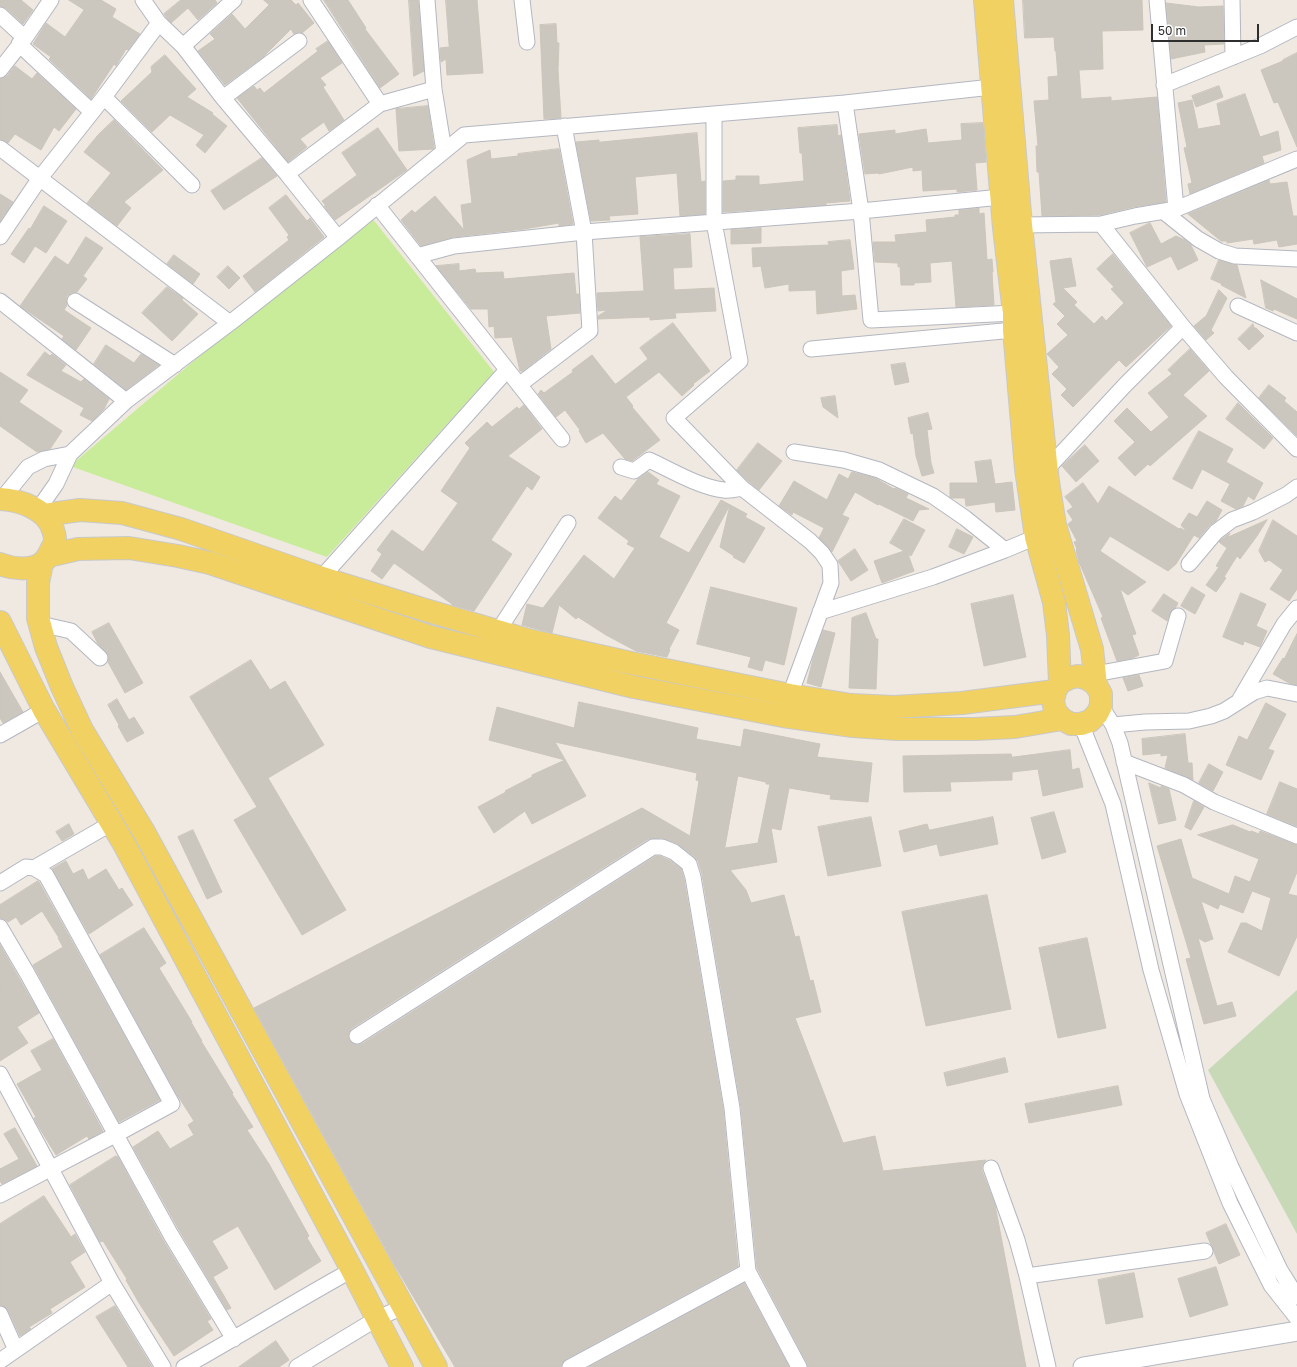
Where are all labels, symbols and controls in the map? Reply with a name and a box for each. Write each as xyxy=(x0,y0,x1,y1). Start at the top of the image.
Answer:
scale bar xyxy=(1153,16,1261,42)
text: 50 m xyxy=(1158,23,1186,38)

